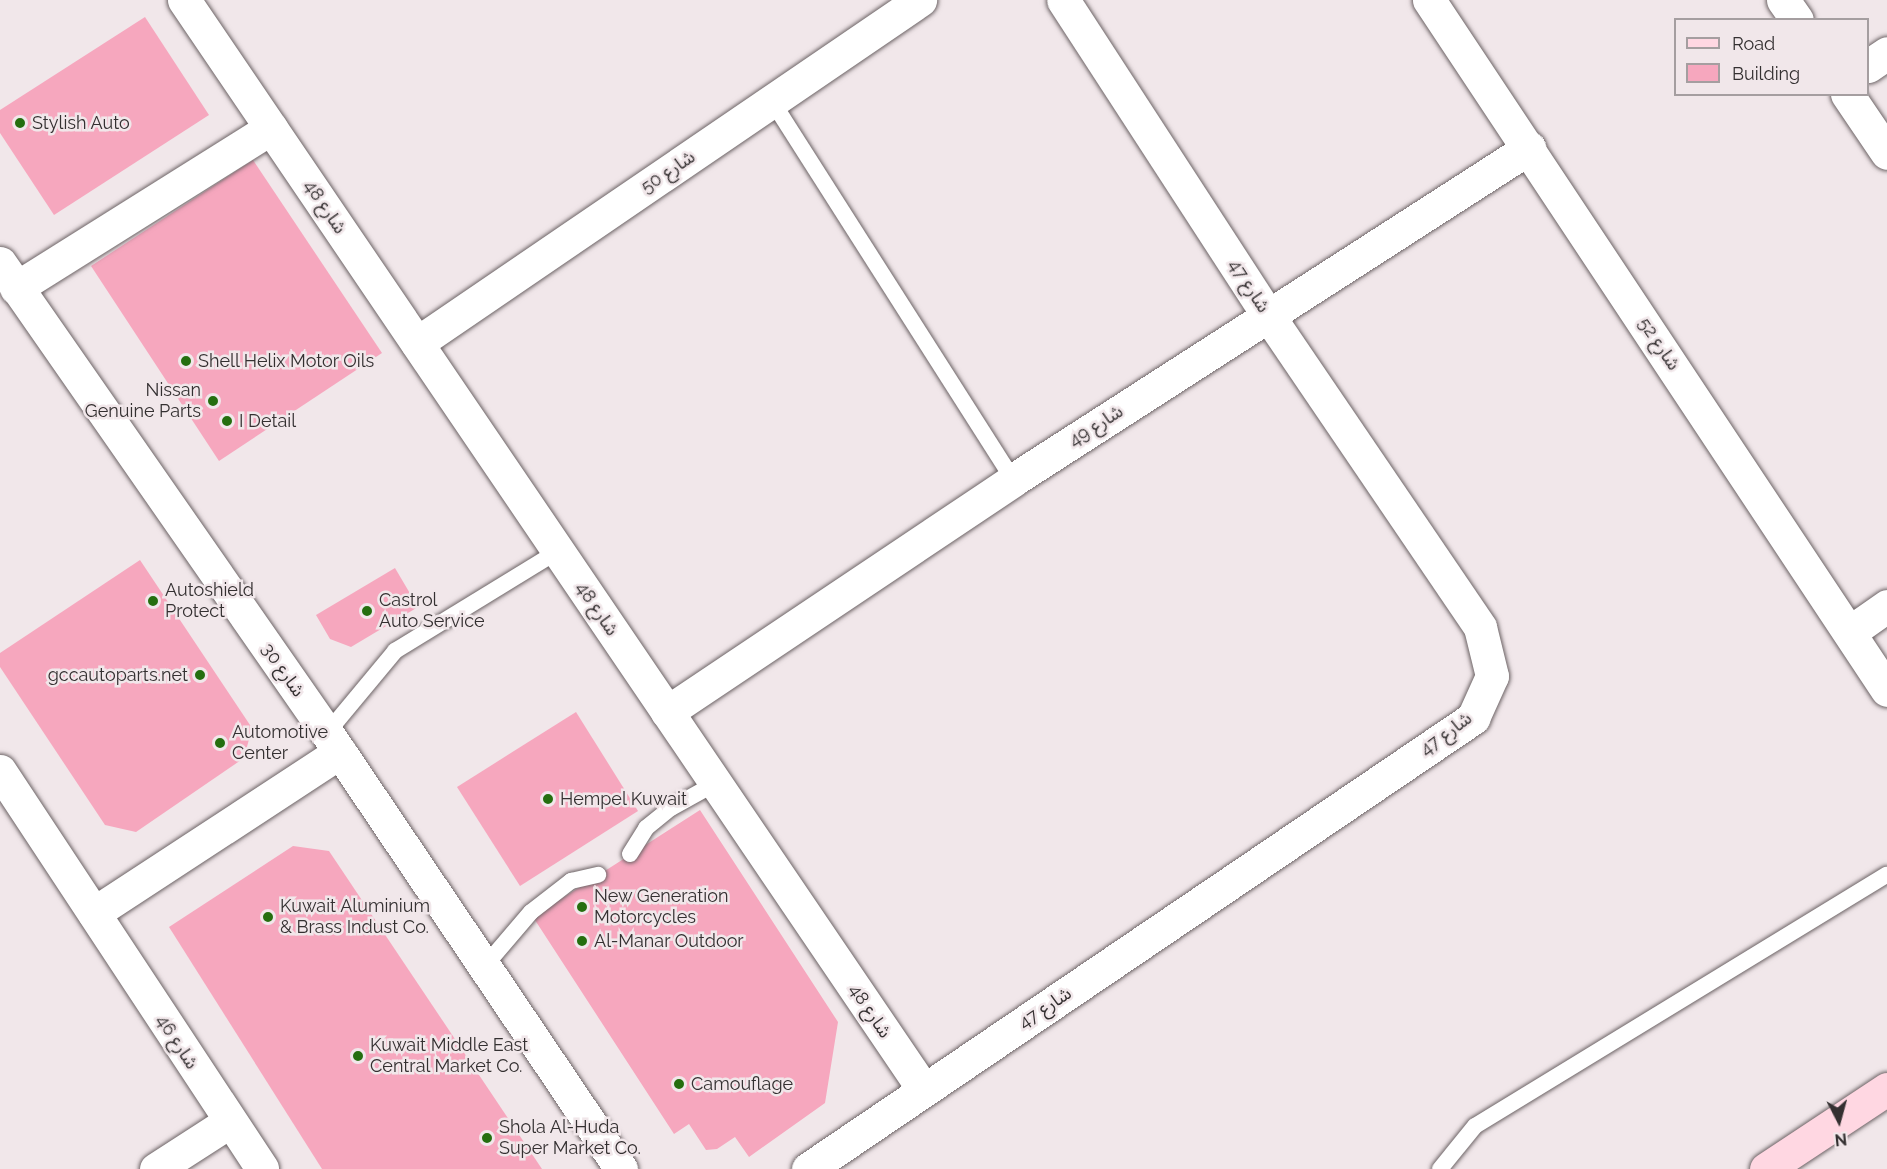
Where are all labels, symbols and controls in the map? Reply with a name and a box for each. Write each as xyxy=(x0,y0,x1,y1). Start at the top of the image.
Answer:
legend xyxy=(1674,18,1869,96)
text: Road xyxy=(1732,33,1775,54)
text: Building xyxy=(1732,63,1800,84)
place label: Stylish Auto xyxy=(32,112,130,134)
marker: Stylish Auto xyxy=(13,116,27,130)
street label: شارع 50 xyxy=(637,146,699,198)
street label: شارع 48 xyxy=(299,176,351,238)
street label: شارع 47 xyxy=(1224,255,1274,317)
street label: شارع 52 xyxy=(1634,314,1684,374)
place label: Shell Helix Motor Oils xyxy=(198,350,375,372)
marker: Shell Helix Motor Oils xyxy=(179,354,193,368)
place label: Nissan Genuine Parts xyxy=(85,380,201,422)
marker: Nissan Genuine Parts xyxy=(206,394,220,408)
street label: شارع 49 xyxy=(1065,401,1127,451)
place label: I Detail xyxy=(239,410,296,432)
marker: I Detail xyxy=(220,414,234,428)
street label: شارع 48 xyxy=(571,578,623,640)
place label: Autoshield Protect xyxy=(165,580,254,622)
place label: Castrol Auto Service xyxy=(379,590,485,632)
marker: Autoshield Protect xyxy=(146,594,160,608)
marker: Castrol Auto Service xyxy=(360,604,374,618)
street label: شارع 30 xyxy=(257,639,309,701)
place label: gccautoparts.net xyxy=(48,664,188,686)
marker: gccautoparts.net xyxy=(193,668,207,682)
street label: شارع 47 xyxy=(1416,708,1476,760)
place label: Automotive Center xyxy=(232,722,328,764)
marker: Automotive Center xyxy=(213,736,227,750)
place label: Hempel Kuwait xyxy=(560,788,688,810)
marker: Hempel Kuwait xyxy=(541,792,555,806)
place label: New Generation Motorcycles xyxy=(594,886,729,928)
place label: Kuwait Aluminium & Brass Indust Co. xyxy=(280,896,431,938)
marker: New Generation Motorcycles xyxy=(575,900,589,914)
marker: Kuwait Aluminium & Brass Indust Co. xyxy=(261,910,275,924)
place label: Al-Manar Outdoor xyxy=(594,930,744,952)
marker: Al-Manar Outdoor xyxy=(575,934,589,948)
street label: شارع 48 xyxy=(844,980,896,1042)
street label: شارع 47 xyxy=(1014,983,1076,1033)
street label: شارع 46 xyxy=(152,1011,202,1073)
place label: Kuwait Middle East Central Market Co. xyxy=(370,1035,528,1078)
marker: Kuwait Middle East Central Market Co. xyxy=(351,1049,365,1063)
place label: Camouflage xyxy=(691,1073,793,1095)
marker: Camouflage xyxy=(672,1077,686,1091)
north arrow xyxy=(1809,1091,1869,1151)
place label: Shola Al-Huda Super Market Co. xyxy=(499,1117,641,1160)
text: N xyxy=(1834,1129,1848,1149)
marker: Shola Al-Huda Super Market Co. xyxy=(480,1131,494,1145)

